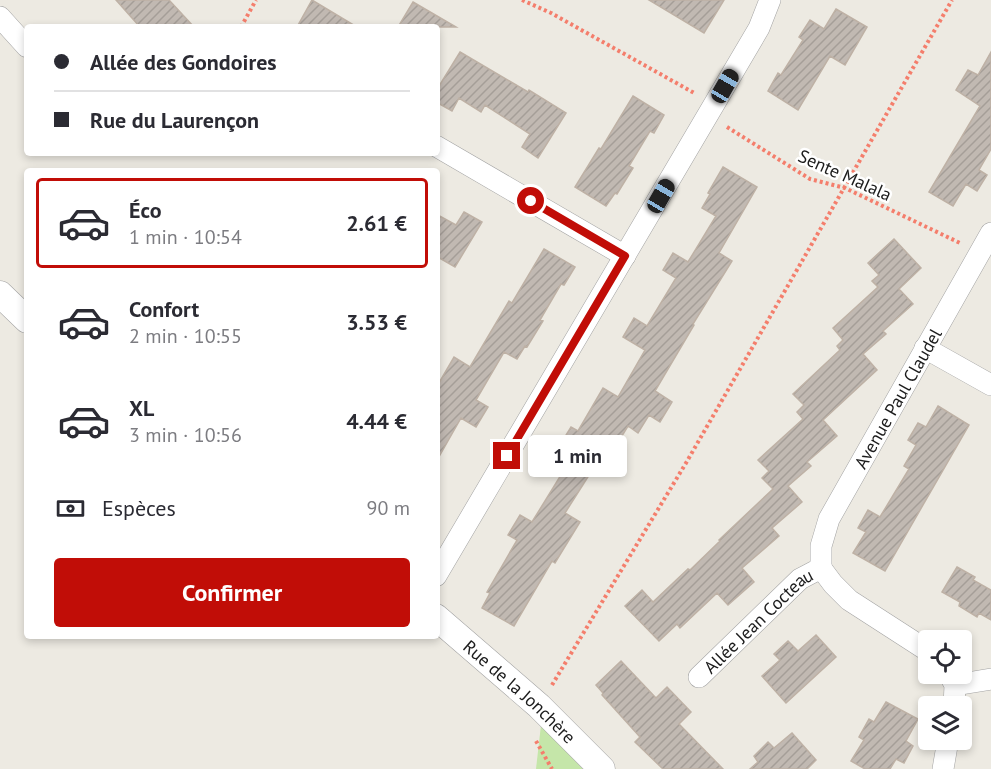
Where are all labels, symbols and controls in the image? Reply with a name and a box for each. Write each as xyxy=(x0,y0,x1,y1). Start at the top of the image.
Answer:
text: Allée des Gondoires xyxy=(90,48,277,76)
car xyxy=(708,66,742,106)
text: Rue du Laurençon xyxy=(90,106,259,134)
street label: Sente Malala xyxy=(795,144,895,206)
car xyxy=(644,176,678,216)
route start xyxy=(517,187,544,214)
icon: car xyxy=(57,196,111,250)
text: Éco xyxy=(129,196,161,224)
text: 2.61 € xyxy=(346,209,407,237)
text: 1 min · 10:54 xyxy=(129,224,242,250)
icon: car xyxy=(57,295,111,349)
text: Confort xyxy=(129,295,199,323)
text: 3.53 € xyxy=(346,308,407,336)
text: 2 min · 10:55 xyxy=(129,323,242,349)
street label: Avenue Paul Claudel xyxy=(849,323,947,472)
icon: car xyxy=(57,394,111,448)
text: XL xyxy=(129,394,154,422)
text: 4.44 € xyxy=(346,407,407,435)
text: 3 min · 10:56 xyxy=(129,422,242,448)
callout: 1 min xyxy=(528,435,627,477)
route end xyxy=(493,442,520,469)
text: 1 min xyxy=(553,443,602,469)
icon: cash xyxy=(54,492,87,525)
text: Espèces xyxy=(102,494,176,522)
text: 90 m xyxy=(367,495,410,521)
button: Confirmer xyxy=(54,558,410,627)
street label: Allée Jean Cocteau xyxy=(698,563,817,678)
map controls xyxy=(918,630,972,750)
button: locate xyxy=(918,630,972,684)
street label: Rue de la Jonchère xyxy=(459,634,581,748)
button: layers xyxy=(918,696,972,750)

